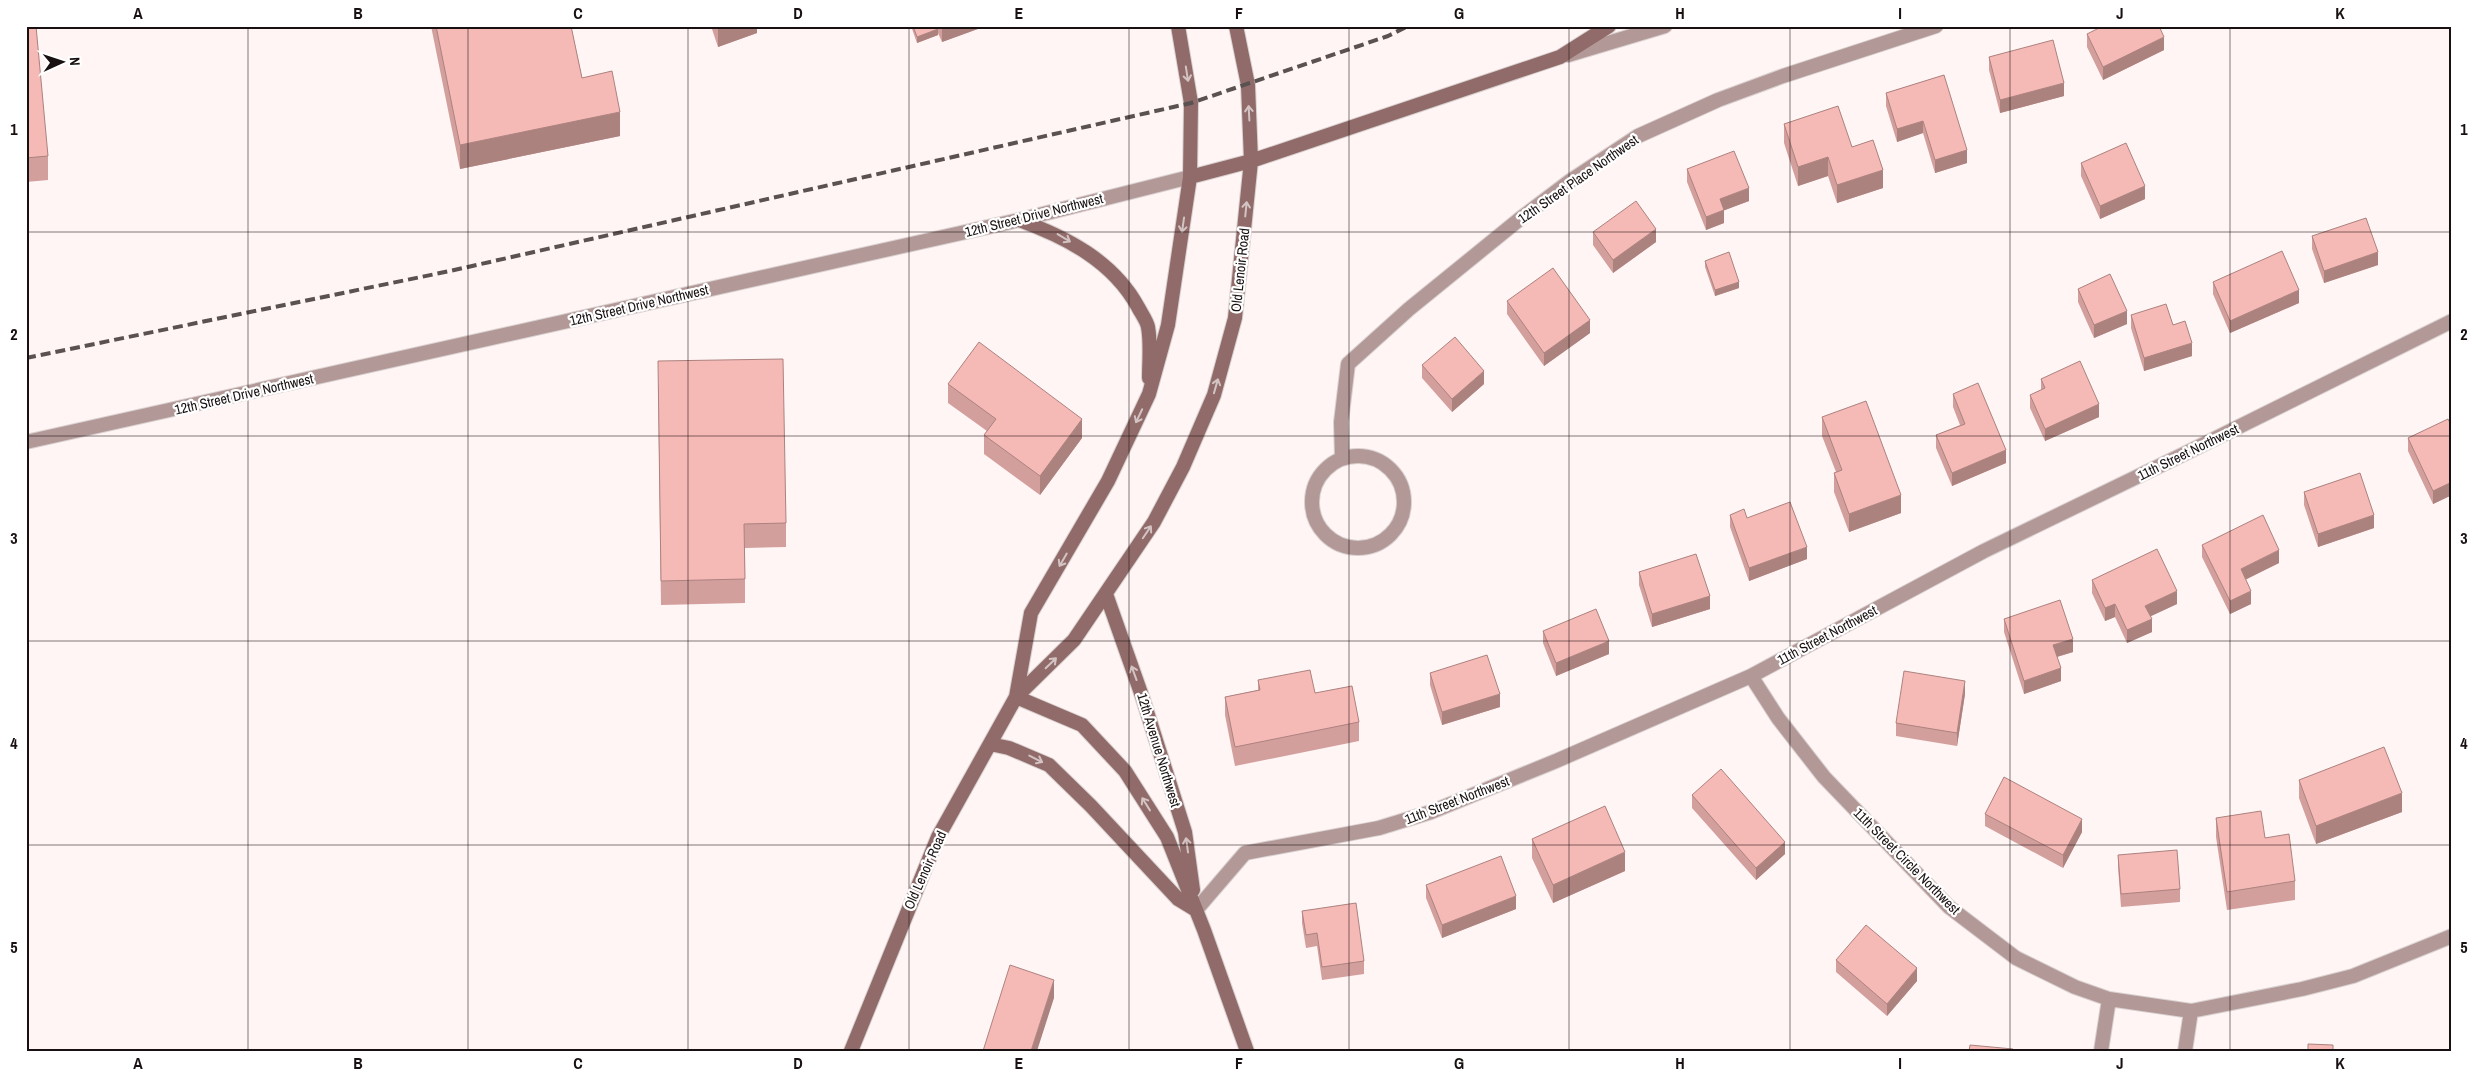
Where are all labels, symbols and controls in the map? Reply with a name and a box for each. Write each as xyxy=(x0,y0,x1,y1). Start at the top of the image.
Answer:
text: A xyxy=(133,2,143,24)
text: B xyxy=(353,2,363,24)
text: C xyxy=(573,2,583,24)
text: D xyxy=(793,2,803,24)
text: E xyxy=(1015,2,1024,24)
text: F xyxy=(1235,2,1243,24)
text: G xyxy=(1454,2,1464,24)
text: H xyxy=(1675,2,1685,24)
text: I xyxy=(1898,2,1902,24)
text: J xyxy=(2116,2,2124,24)
text: K xyxy=(2335,2,2345,24)
north arrow xyxy=(38,38,88,88)
text: N xyxy=(66,57,84,66)
one-way arrow xyxy=(1182,66,1192,82)
one-way arrow xyxy=(1244,105,1254,121)
text: 1 xyxy=(10,118,18,140)
text: 1 xyxy=(2460,118,2468,140)
street label: 12th Street Place Northwest xyxy=(1514,131,1642,227)
street label: 12th Street Drive Northwest xyxy=(963,189,1105,241)
one-way arrow xyxy=(1241,201,1251,217)
one-way arrow xyxy=(1178,217,1188,233)
street label: Old Lenoir Road xyxy=(1227,227,1253,313)
one-way arrow xyxy=(1056,234,1070,244)
street label: 12th Street Drive Northwest xyxy=(568,280,710,330)
text: 2 xyxy=(10,323,18,345)
text: 2 xyxy=(2460,323,2468,345)
street label: 12th Street Drive Northwest xyxy=(173,369,315,419)
one-way arrow xyxy=(1212,378,1222,394)
one-way arrow xyxy=(1133,408,1143,423)
street label: 11th Street Northwest xyxy=(2135,420,2241,484)
one-way arrow xyxy=(1142,526,1152,540)
text: 3 xyxy=(10,527,18,549)
text: 3 xyxy=(2460,527,2468,549)
one-way arrow xyxy=(1057,552,1067,566)
street label: 11th Street Northwest xyxy=(1774,601,1880,669)
one-way arrow xyxy=(1045,657,1057,669)
one-way arrow xyxy=(1129,666,1138,681)
street label: 12th Avenue Northwest xyxy=(1133,691,1185,809)
text: 4 xyxy=(10,732,18,754)
text: 4 xyxy=(2460,732,2468,754)
one-way arrow xyxy=(1028,755,1043,764)
street label: 11th Street Northwest xyxy=(1402,772,1512,828)
one-way arrow xyxy=(1140,797,1150,811)
street label: 11th Street Circle Northwest xyxy=(1850,804,1964,918)
street label: Old Lenoir Road xyxy=(900,828,950,912)
one-way arrow xyxy=(1181,837,1191,853)
text: 5 xyxy=(10,936,18,958)
text: 5 xyxy=(2460,936,2468,958)
text: A xyxy=(133,1052,143,1074)
text: B xyxy=(353,1052,363,1074)
text: C xyxy=(573,1052,583,1074)
text: D xyxy=(793,1052,803,1074)
text: E xyxy=(1015,1052,1024,1074)
text: F xyxy=(1235,1052,1243,1074)
text: G xyxy=(1454,1052,1464,1074)
text: H xyxy=(1675,1052,1685,1074)
text: I xyxy=(1898,1052,1902,1074)
text: J xyxy=(2116,1052,2124,1074)
text: K xyxy=(2335,1052,2345,1074)

